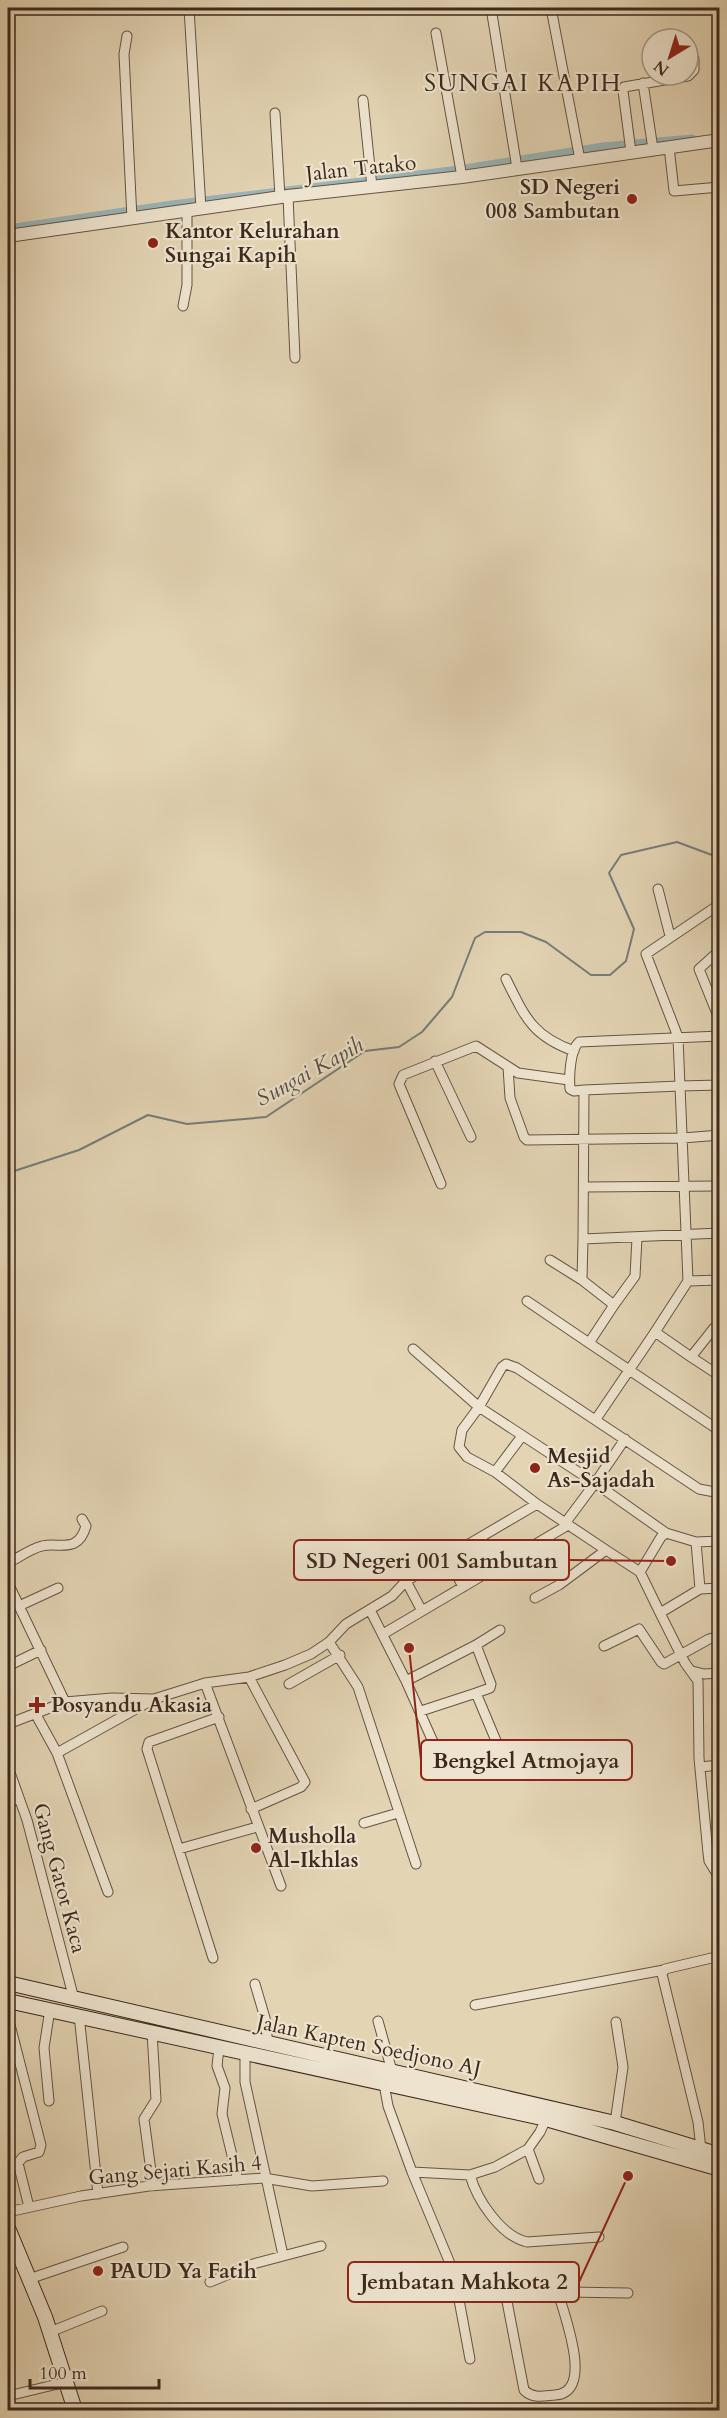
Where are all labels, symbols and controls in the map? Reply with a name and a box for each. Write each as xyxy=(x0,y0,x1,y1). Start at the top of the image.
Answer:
north arrow xyxy=(640,27,700,87)
text: N xyxy=(649,55,674,81)
district label: SUNGAI KAPIH xyxy=(424,67,622,100)
street label: Jalan Tatako xyxy=(301,148,418,189)
place label: SD Negeri 008 Sambutan xyxy=(486,173,620,226)
marker: SD Negeri 008 Sambutan xyxy=(625,192,639,206)
place label: Kantor Kelurahan Sungai Kapih xyxy=(165,217,340,270)
marker: Kantor Kelurahan Sungai Kapih xyxy=(146,236,160,250)
water label: Sungai Kapih xyxy=(250,1030,369,1114)
place label: Mesjid As-Sajadah xyxy=(547,1442,655,1495)
marker: Mesjid As-Sajadah xyxy=(528,1461,542,1475)
callout: SD Negeri 001 Sambutan xyxy=(294,1540,569,1580)
text: SD Negeri 001 Sambutan xyxy=(306,1546,558,1576)
place label: Posyandu Akasia xyxy=(51,1691,213,1720)
marker: Posyandu Akasia xyxy=(28,1696,46,1714)
callout: Bengkel Atmojaya xyxy=(421,1740,632,1780)
text: Bengkel Atmojaya xyxy=(433,1746,620,1776)
street label: Gang Gatot Kaca xyxy=(26,1800,93,1956)
place label: Musholla Al-Ikhlas xyxy=(268,1822,359,1875)
marker: Musholla Al-Ikhlas xyxy=(249,1841,263,1855)
street label: Jalan Kapten Soedjono AJ xyxy=(251,2007,484,2083)
street label: Gang Sejati Kasih 4 xyxy=(87,2148,263,2193)
place label: PAUD Ya Fatih xyxy=(110,2257,257,2286)
callout: Jembatan Mahkota 2 xyxy=(348,2262,579,2302)
marker: PAUD Ya Fatih xyxy=(91,2264,105,2278)
text: Jembatan Mahkota 2 xyxy=(357,2267,568,2297)
scale bar xyxy=(30,2352,159,2390)
text: 100 m xyxy=(39,2361,87,2386)

